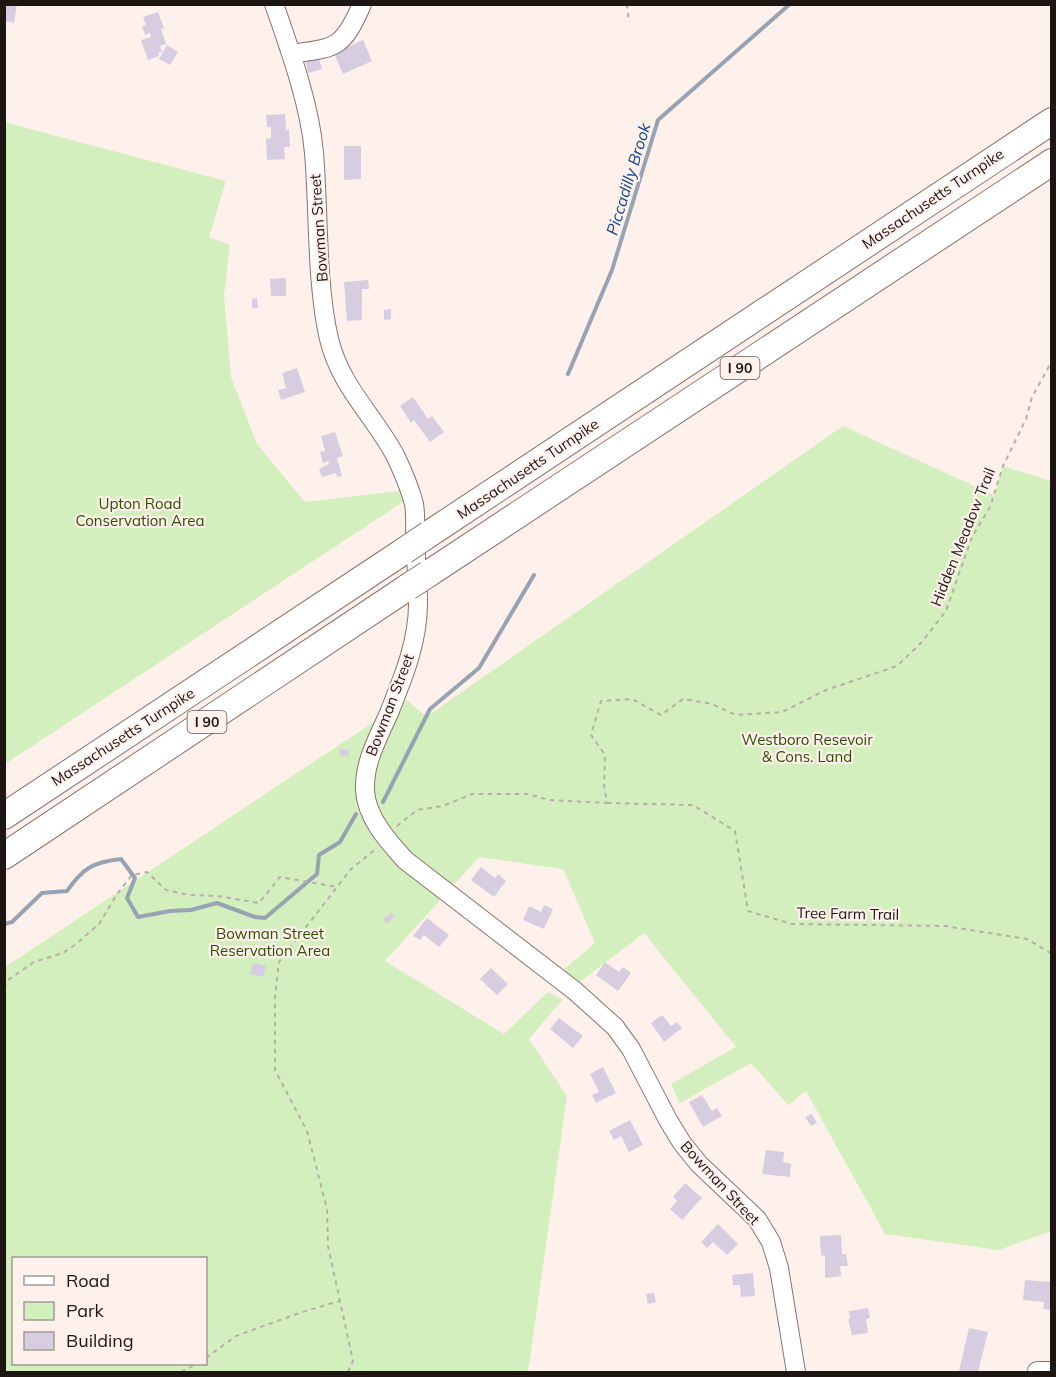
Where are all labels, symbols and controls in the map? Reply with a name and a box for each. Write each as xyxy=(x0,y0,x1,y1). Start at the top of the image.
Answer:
water label: Piccadilly Brook xyxy=(601,120,655,238)
street label: Massachusetts Turnpike xyxy=(858,144,1007,253)
street label: Bowman Street xyxy=(305,173,332,283)
road number: I 90 xyxy=(720,357,760,379)
street label: Massachusetts Turnpike xyxy=(453,414,602,523)
street label: Hidden Meadow Trail xyxy=(926,465,999,609)
park label: Upton Road Conservation Area xyxy=(75,494,205,530)
street label: Bowman Street xyxy=(361,651,418,759)
street label: Massachusetts Turnpike xyxy=(48,683,198,790)
road number: I 90 xyxy=(188,711,226,733)
park label: Westboro Resevoir & Cons. Land xyxy=(741,730,873,766)
street label: Tree Farm Trail xyxy=(797,903,899,924)
park label: Bowman Street Reservation Area xyxy=(210,924,330,960)
street label: Bowman Street xyxy=(677,1137,764,1229)
legend xyxy=(12,1257,207,1365)
text: Road xyxy=(66,1269,110,1292)
text: Park xyxy=(66,1299,105,1322)
text: Building xyxy=(66,1329,134,1352)

